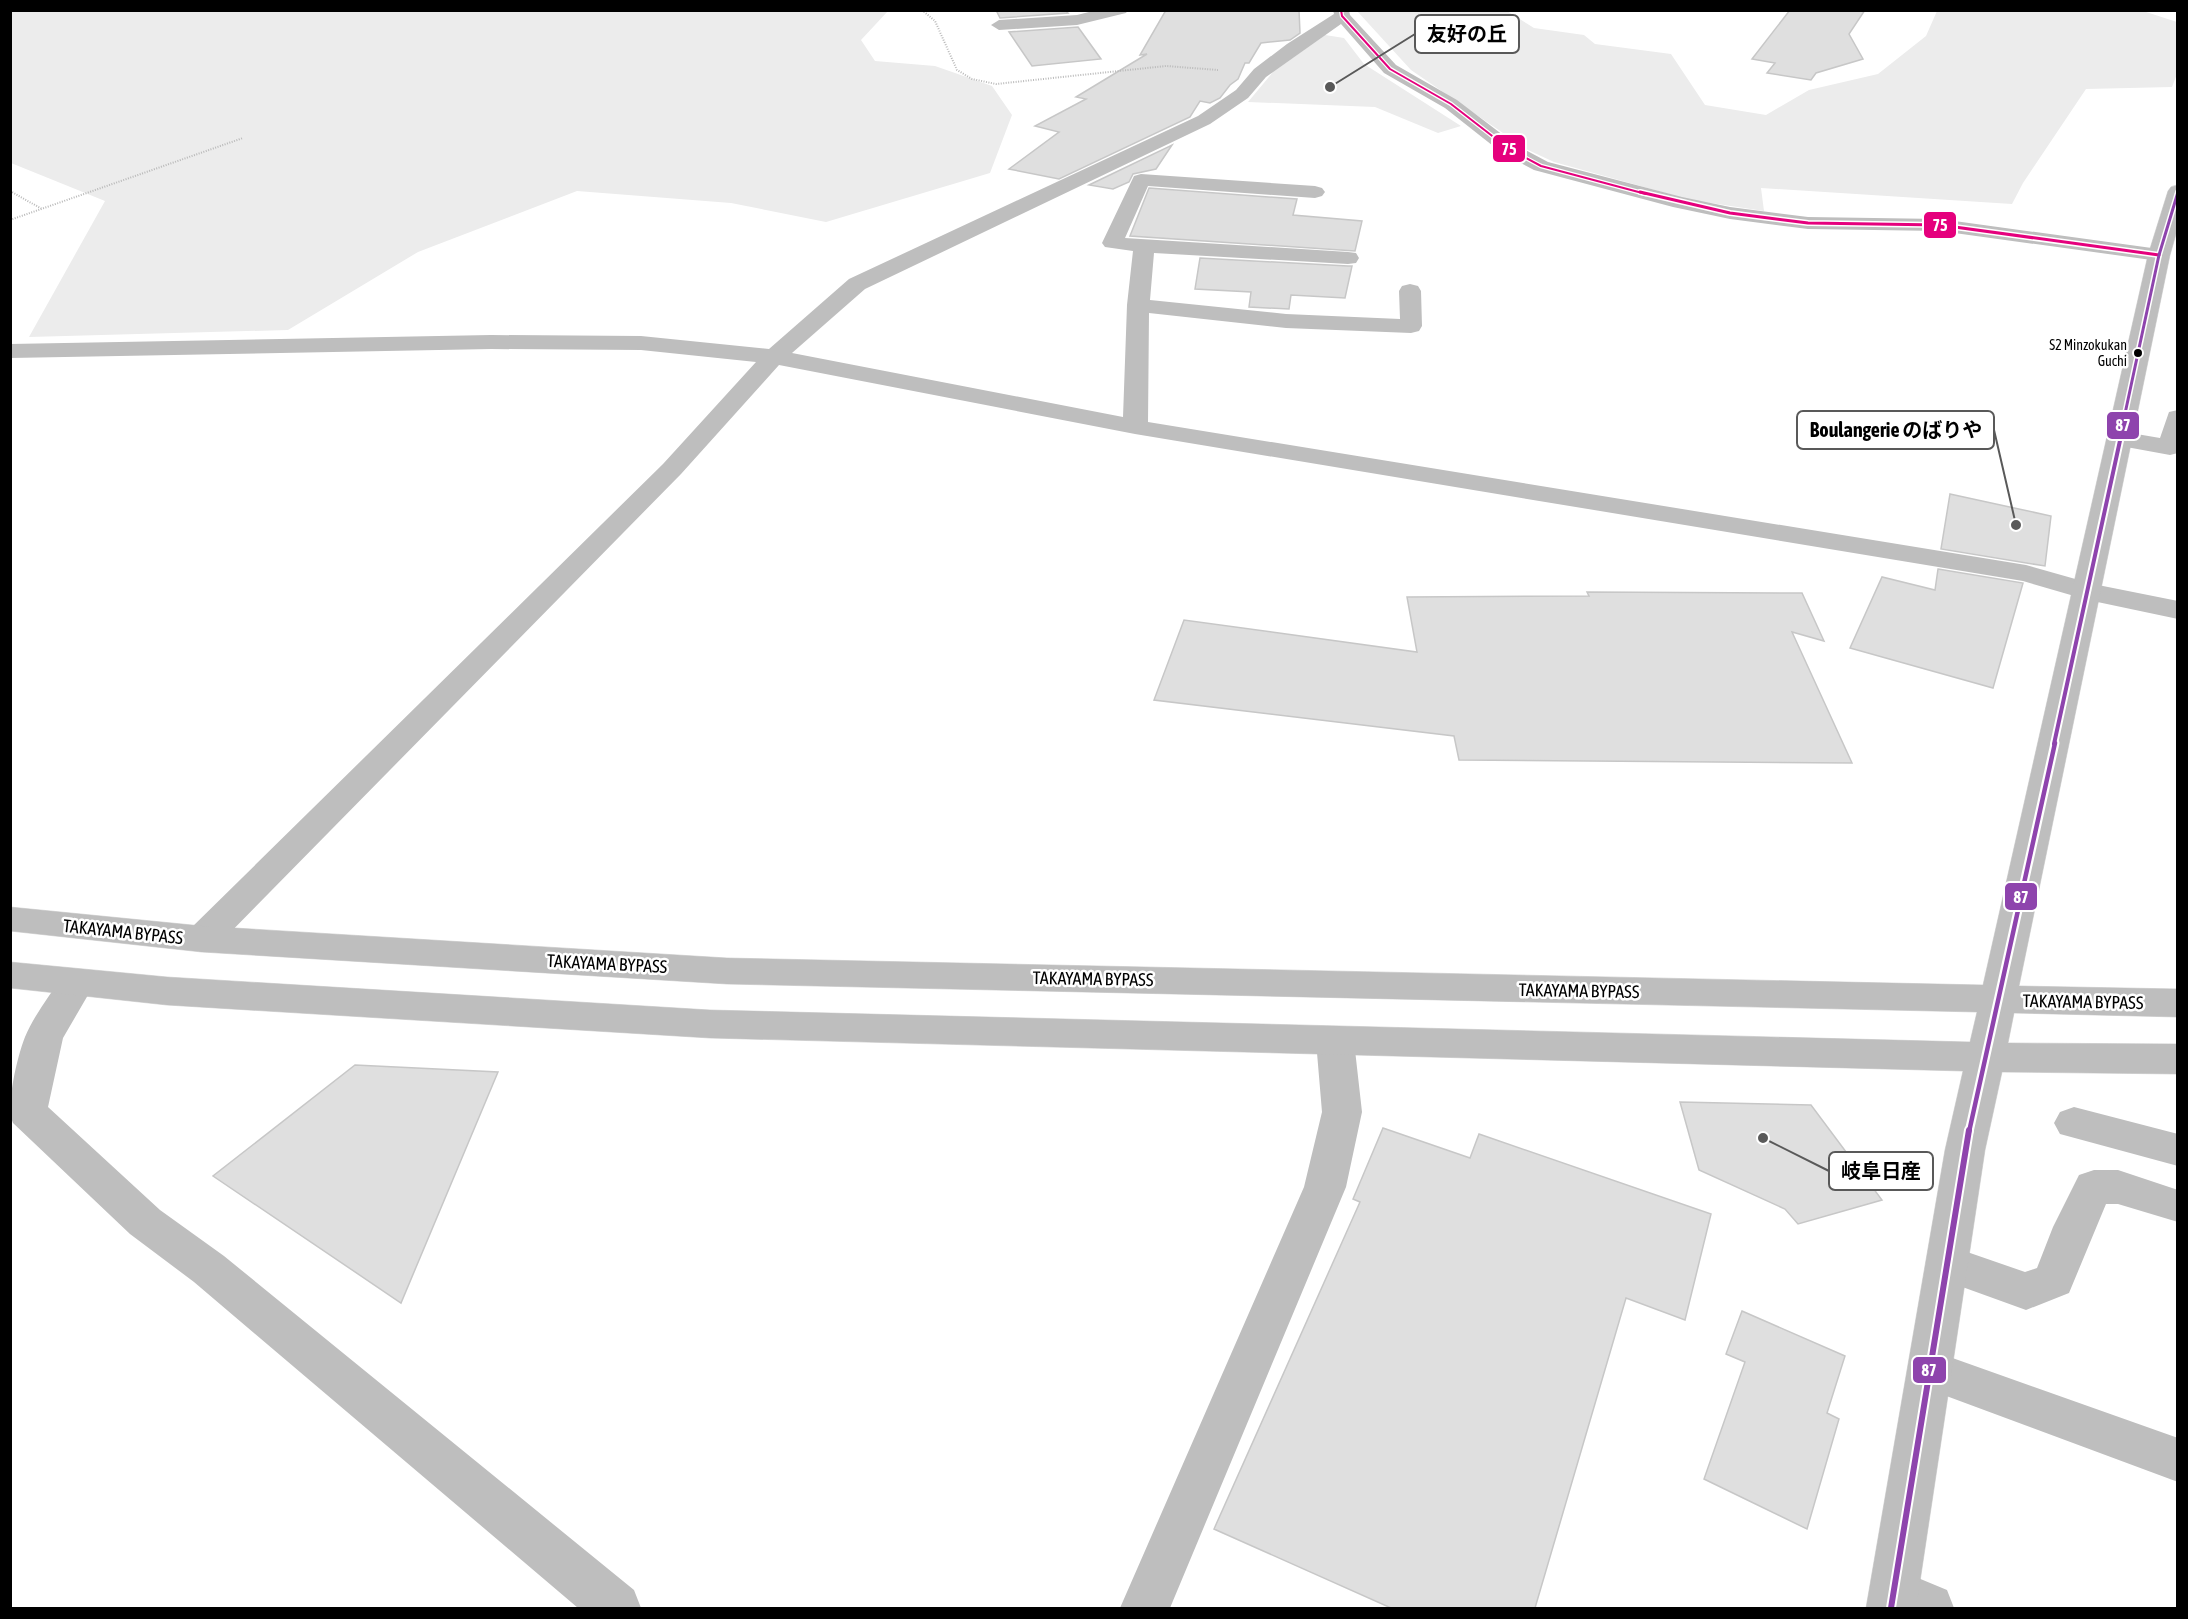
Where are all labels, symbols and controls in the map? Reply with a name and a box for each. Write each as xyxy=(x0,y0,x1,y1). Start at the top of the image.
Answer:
callout: 友好の丘 xyxy=(1415,15,1519,53)
text: 友好の丘 xyxy=(1427,22,1507,45)
line badge: 75 xyxy=(1492,134,1526,163)
text: 75 xyxy=(1501,140,1517,158)
line badge: 75 xyxy=(1923,211,1957,239)
text: 75 xyxy=(1932,216,1948,234)
place label: S2 Minzokukan Guchi xyxy=(2049,337,2127,369)
marker: S2 Minzokukan Guchi xyxy=(2132,347,2144,359)
callout: Boulangerie のばりや xyxy=(1797,411,1994,449)
line badge: 87 xyxy=(2106,411,2140,440)
text: 87 xyxy=(2115,416,2131,434)
text: Boulangerie のばりや xyxy=(1810,418,1982,441)
line badge: 87 xyxy=(2004,882,2038,911)
text: 87 xyxy=(2013,888,2029,906)
street label: TAKAYAMA BYPASS xyxy=(62,915,185,948)
street label: TAKAYAMA BYPASS xyxy=(546,950,668,977)
street label: TAKAYAMA BYPASS xyxy=(1033,967,1154,990)
street label: TAKAYAMA BYPASS xyxy=(1519,979,1640,1002)
street label: TAKAYAMA BYPASS xyxy=(2023,990,2144,1013)
callout: 岐阜日産 xyxy=(1829,1152,1933,1190)
text: 岐阜日産 xyxy=(1841,1159,1921,1182)
line badge: 87 xyxy=(1912,1356,1947,1384)
text: 87 xyxy=(1921,1361,1937,1379)

